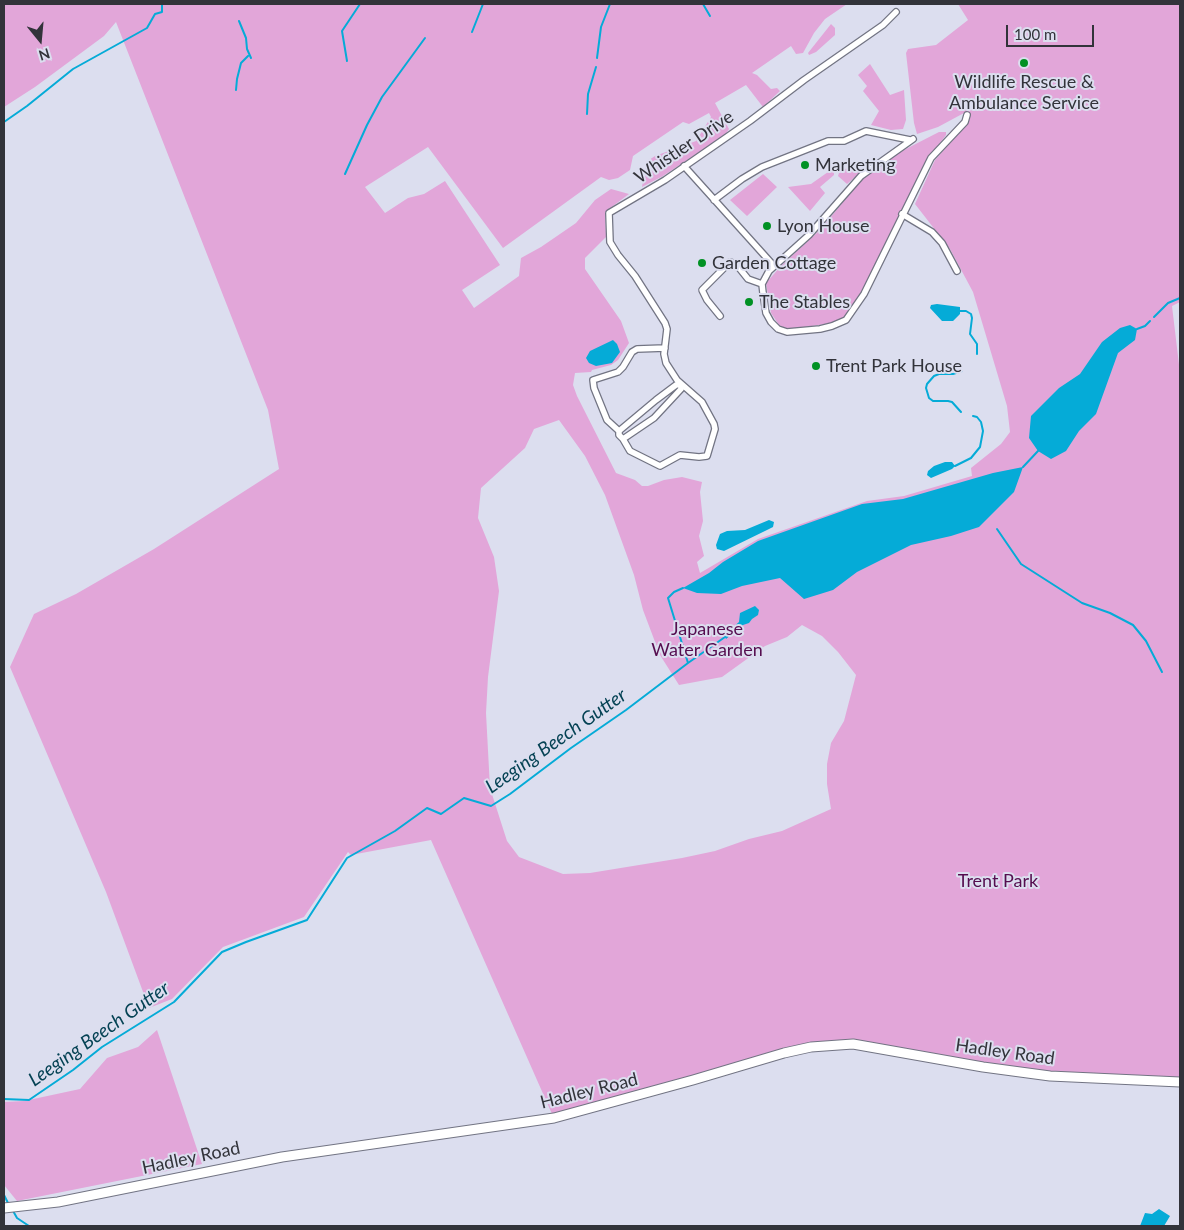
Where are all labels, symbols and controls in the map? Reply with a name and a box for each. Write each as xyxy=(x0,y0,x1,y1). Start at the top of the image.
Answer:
north arrow xyxy=(15,15,65,65)
scale bar xyxy=(1009,15,1096,47)
text: 100 m xyxy=(1014,25,1056,43)
text: N xyxy=(37,45,52,65)
marker: Wildlife Rescue & Ambulance Service xyxy=(1018,57,1030,69)
place label: Wildlife Rescue & Ambulance Service xyxy=(949,71,1099,114)
street label: Whistler Drive xyxy=(630,106,738,188)
place label: Marketing xyxy=(815,154,896,176)
marker: Marketing xyxy=(799,159,811,171)
place label: Lyon House xyxy=(777,215,869,237)
marker: Lyon House xyxy=(761,220,773,232)
place label: Garden Cottage xyxy=(712,252,836,274)
marker: Garden Cottage xyxy=(696,257,708,269)
place label: The Stables xyxy=(759,291,850,313)
marker: The Stables xyxy=(743,296,755,308)
place label: Trent Park House xyxy=(826,355,962,377)
marker: Trent Park House xyxy=(810,360,822,372)
park label: Japanese Water Garden xyxy=(651,618,763,660)
water label: Leeging Beech Gutter xyxy=(481,684,631,798)
park label: Trent Park xyxy=(958,870,1038,892)
water label: Leeging Beech Gutter xyxy=(24,977,174,1091)
street label: Hadley Road xyxy=(954,1034,1056,1070)
street label: Hadley Road xyxy=(538,1068,640,1114)
street label: Hadley Road xyxy=(140,1137,242,1179)

